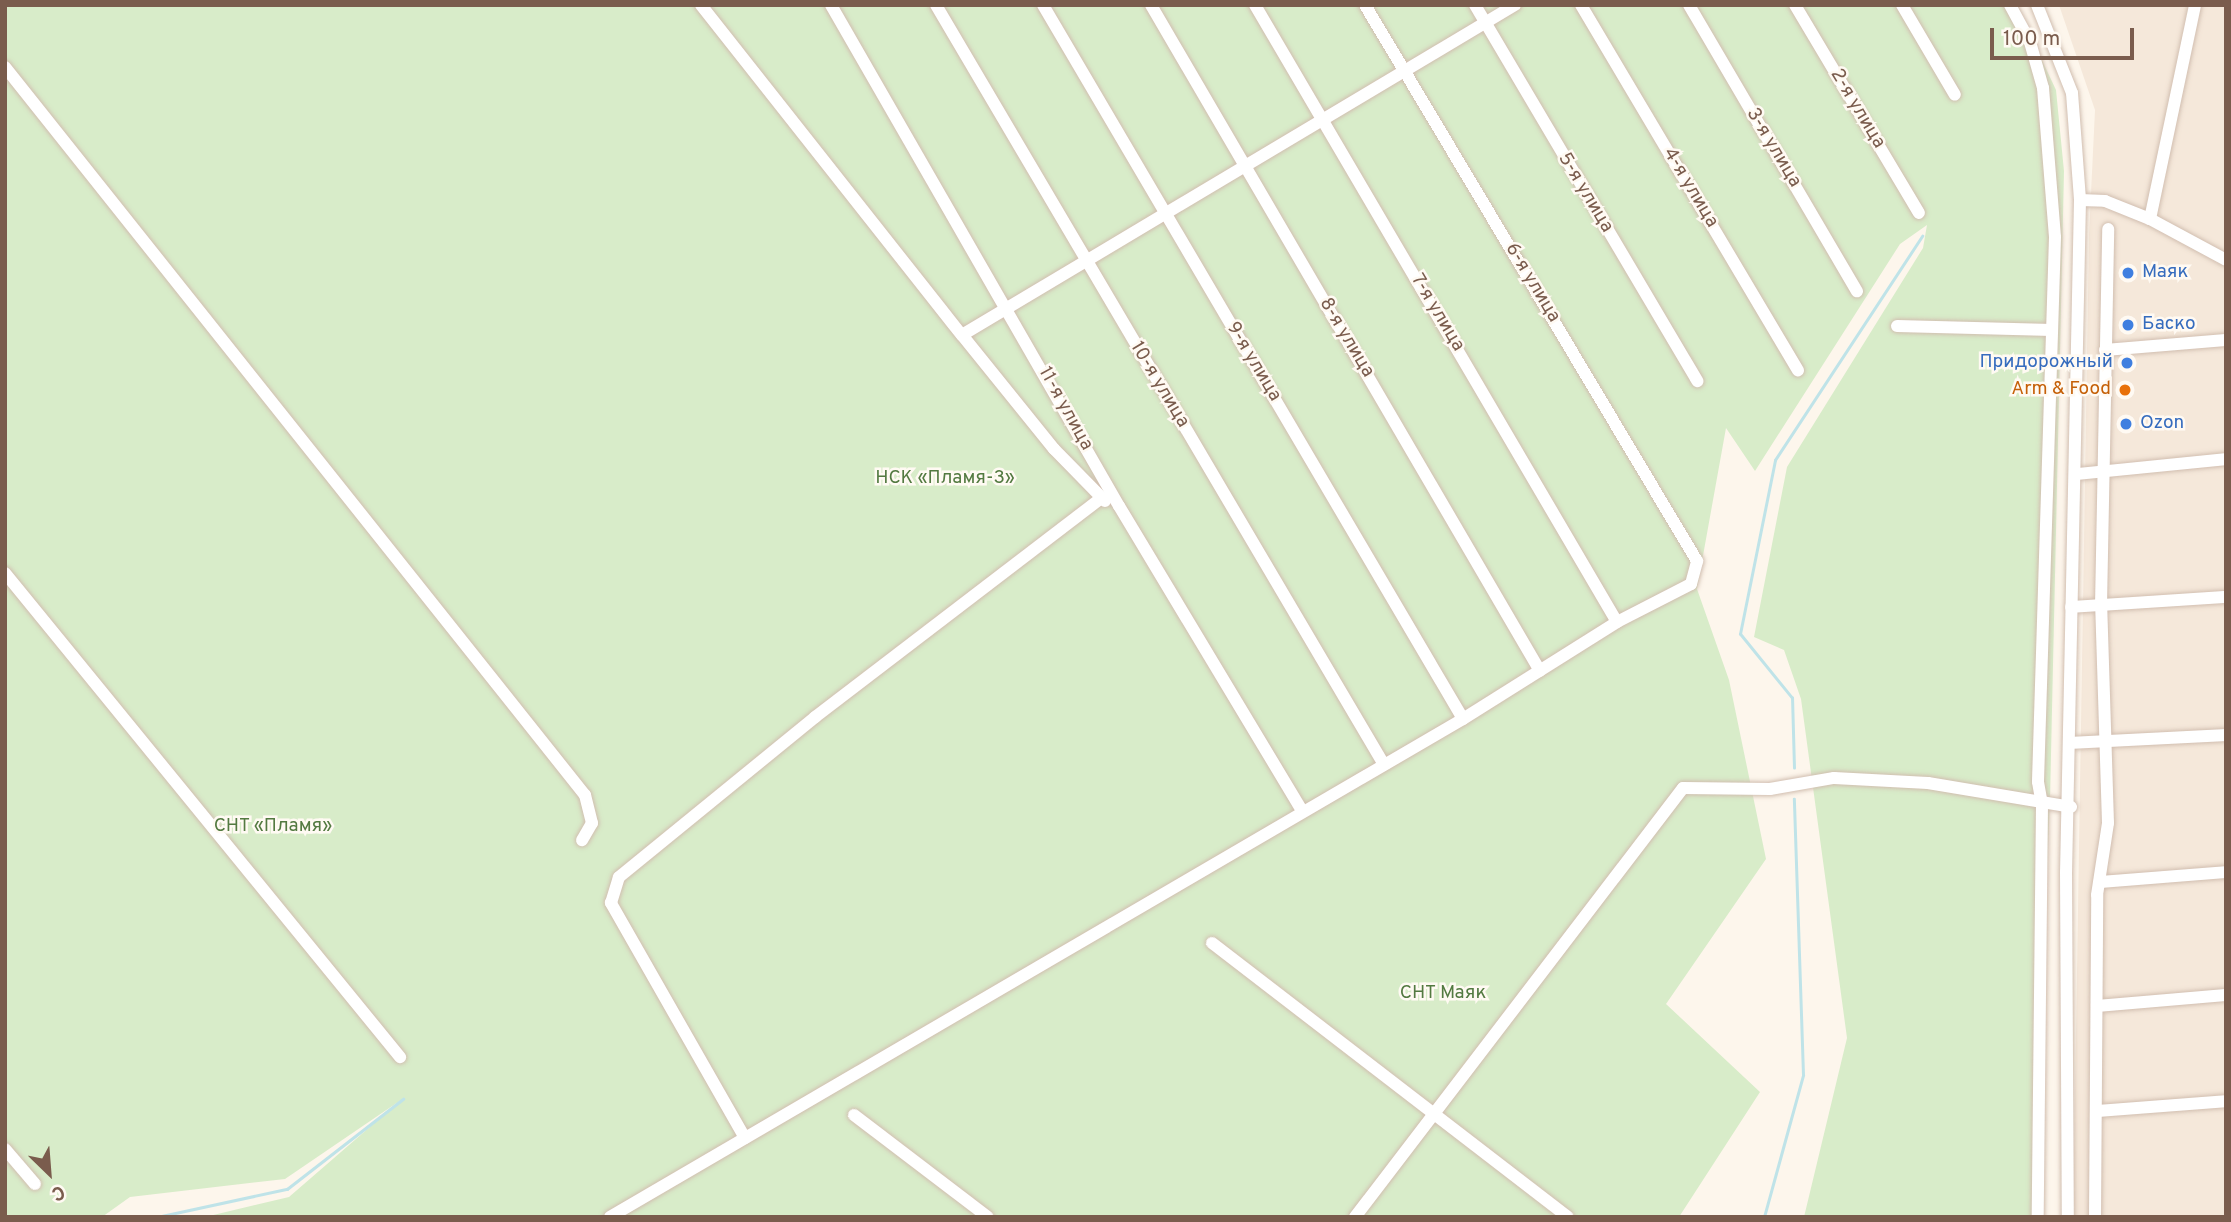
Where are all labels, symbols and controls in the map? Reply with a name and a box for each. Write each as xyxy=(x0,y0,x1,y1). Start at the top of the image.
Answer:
scale bar xyxy=(1993,14,2136,58)
text: 100 m xyxy=(2003,26,2060,53)
street label: 2-я улица xyxy=(1824,65,1890,153)
street label: 3-я улица xyxy=(1740,104,1806,192)
street label: 4-я улица xyxy=(1657,144,1723,232)
street label: 5-я улица xyxy=(1552,149,1618,237)
street label: 6-я улица xyxy=(1499,239,1565,327)
place label: Маяк xyxy=(2142,262,2188,284)
marker: Маяк xyxy=(2120,265,2136,281)
street label: 7-я улица xyxy=(1405,270,1469,356)
street label: 8-я улица xyxy=(1313,294,1379,382)
place label: Баско xyxy=(2142,314,2196,336)
marker: Баско xyxy=(2120,317,2136,333)
street label: 9-я улица xyxy=(1220,318,1286,406)
street label: 10-я улица xyxy=(1124,338,1194,432)
place label: Придорожный xyxy=(1979,352,2113,374)
marker: Придорожный xyxy=(2119,355,2135,371)
street label: 11-я улица xyxy=(1033,363,1097,455)
place label: Arm & Food xyxy=(2011,379,2111,401)
marker: Arm & Food xyxy=(2117,382,2133,398)
place label: Ozon xyxy=(2140,413,2184,435)
marker: Ozon xyxy=(2118,416,2134,432)
park label: НСК «Пламя-3» xyxy=(875,468,1015,490)
park label: СНТ «Пламя» xyxy=(213,816,333,838)
park label: СНТ Маяк xyxy=(1399,983,1487,1005)
north arrow xyxy=(14,1138,84,1208)
text: С xyxy=(47,1179,68,1205)

